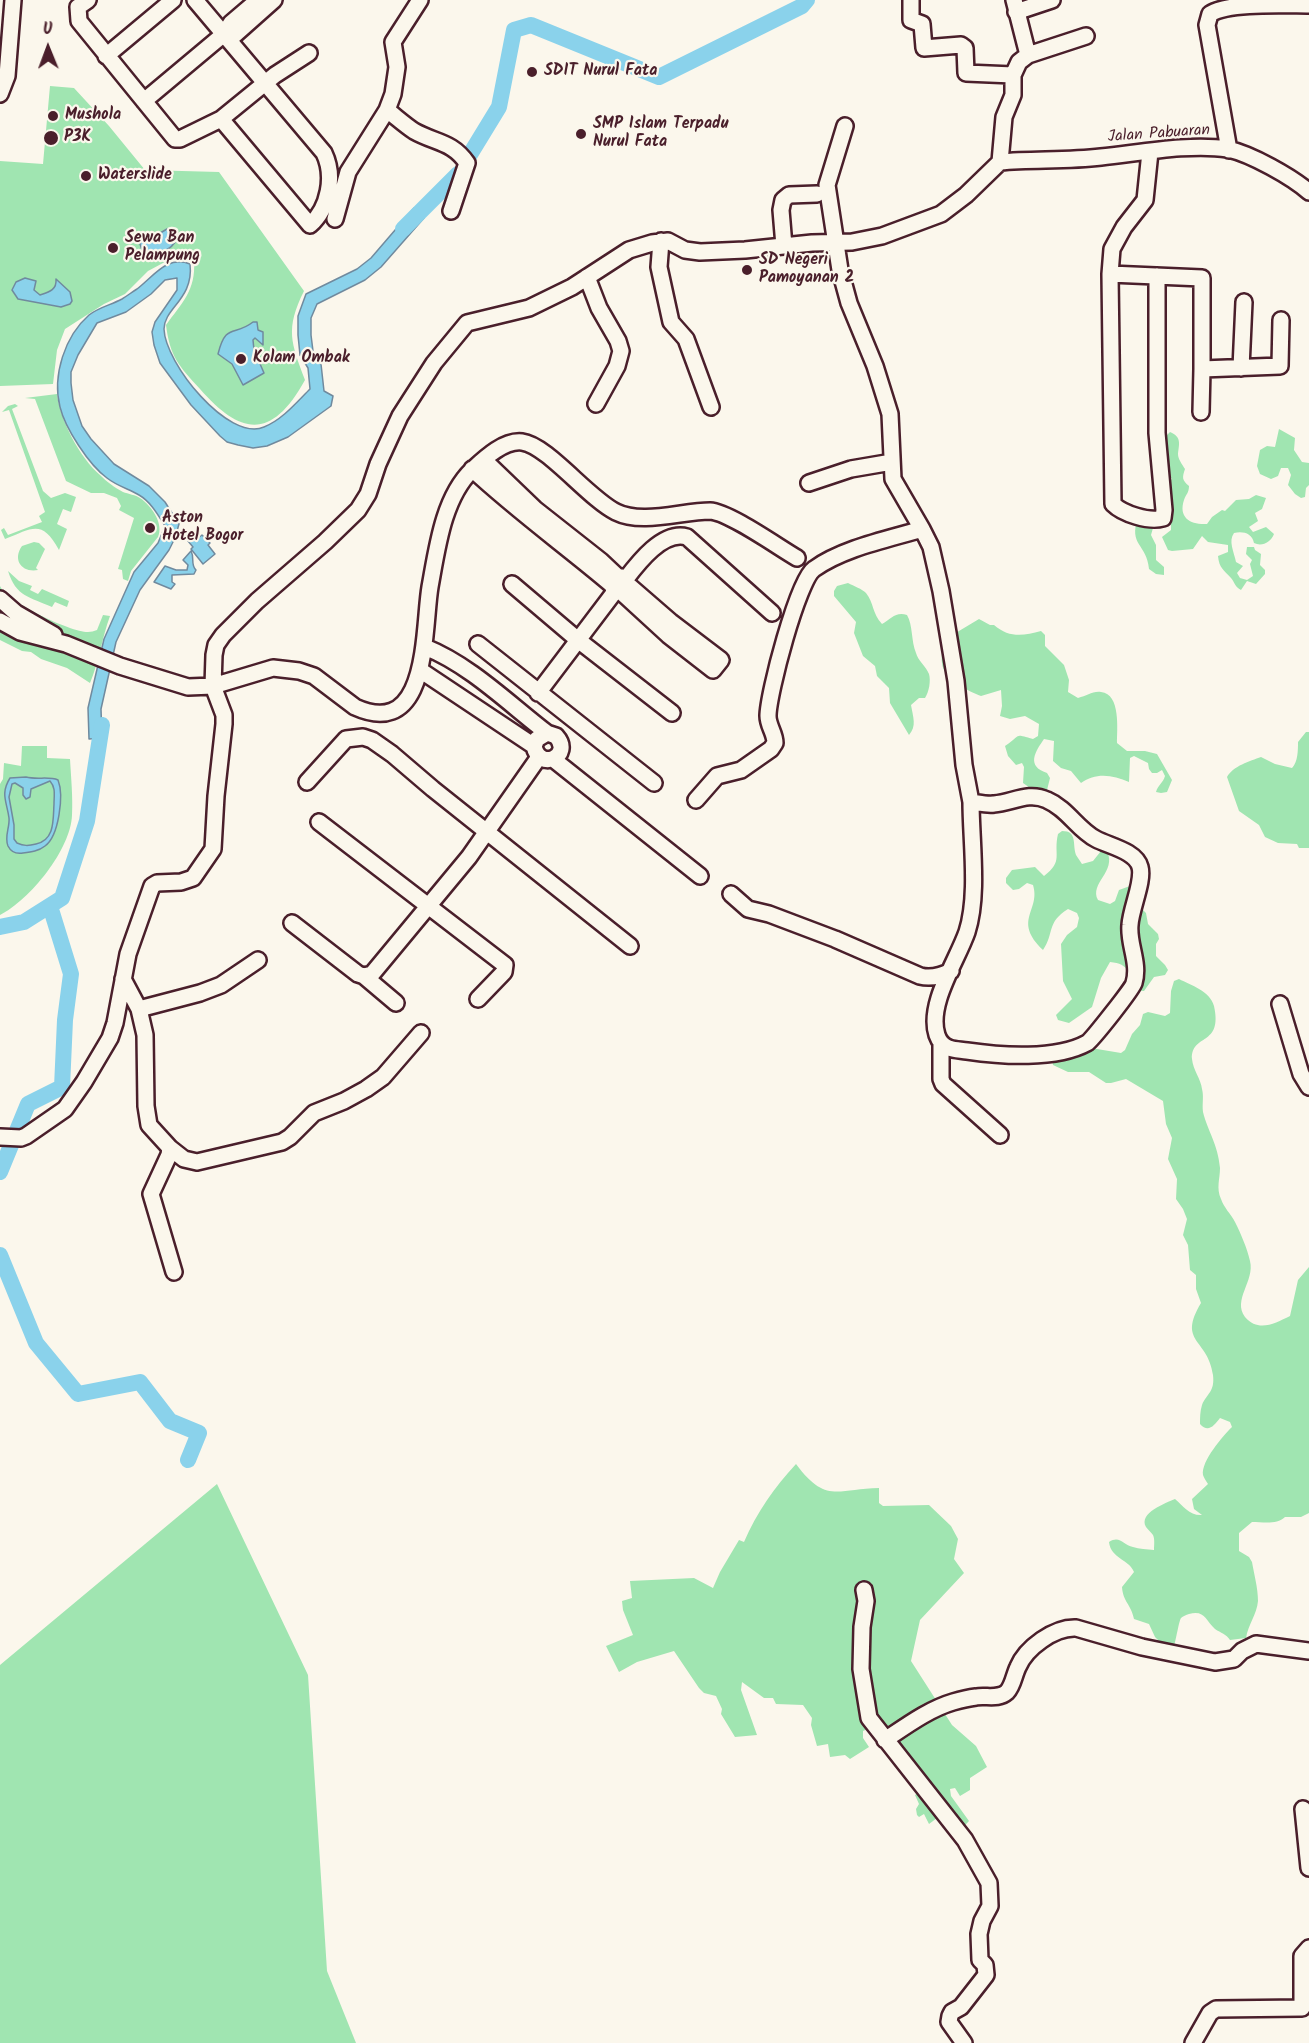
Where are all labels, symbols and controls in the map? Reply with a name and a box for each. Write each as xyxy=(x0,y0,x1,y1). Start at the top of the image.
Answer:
text: U xyxy=(43,17,53,42)
north arrow xyxy=(18,18,78,78)
place label: SDIT Nurul Fata xyxy=(544,62,657,82)
marker: SDIT Nurul Fata xyxy=(525,65,539,79)
place label: Mushola xyxy=(65,106,121,126)
marker: Mushola xyxy=(46,109,60,123)
place label: SMP Islam Terpadu Nurul Fata xyxy=(593,115,728,153)
street label: Jalan Pabuaran xyxy=(1107,122,1211,148)
marker: SMP Islam Terpadu Nurul Fata xyxy=(574,127,588,141)
place label: P3K xyxy=(64,128,91,148)
marker: P3K xyxy=(42,129,60,147)
place label: Waterslide xyxy=(98,166,172,186)
marker: Waterslide xyxy=(79,169,93,183)
place label: Sewa Ban Pelampung xyxy=(125,229,200,267)
marker: Sewa Ban Pelampung xyxy=(106,241,120,255)
place label: SD Negeri Pamoyanan 2 xyxy=(759,251,854,289)
marker: SD Negeri Pamoyanan 2 xyxy=(740,263,754,277)
place label: Kolam Ombak xyxy=(253,349,350,369)
marker: Kolam Ombak xyxy=(234,352,248,366)
place label: Aston Hotel Bogor xyxy=(162,509,243,547)
marker: Aston Hotel Bogor xyxy=(143,521,157,535)

